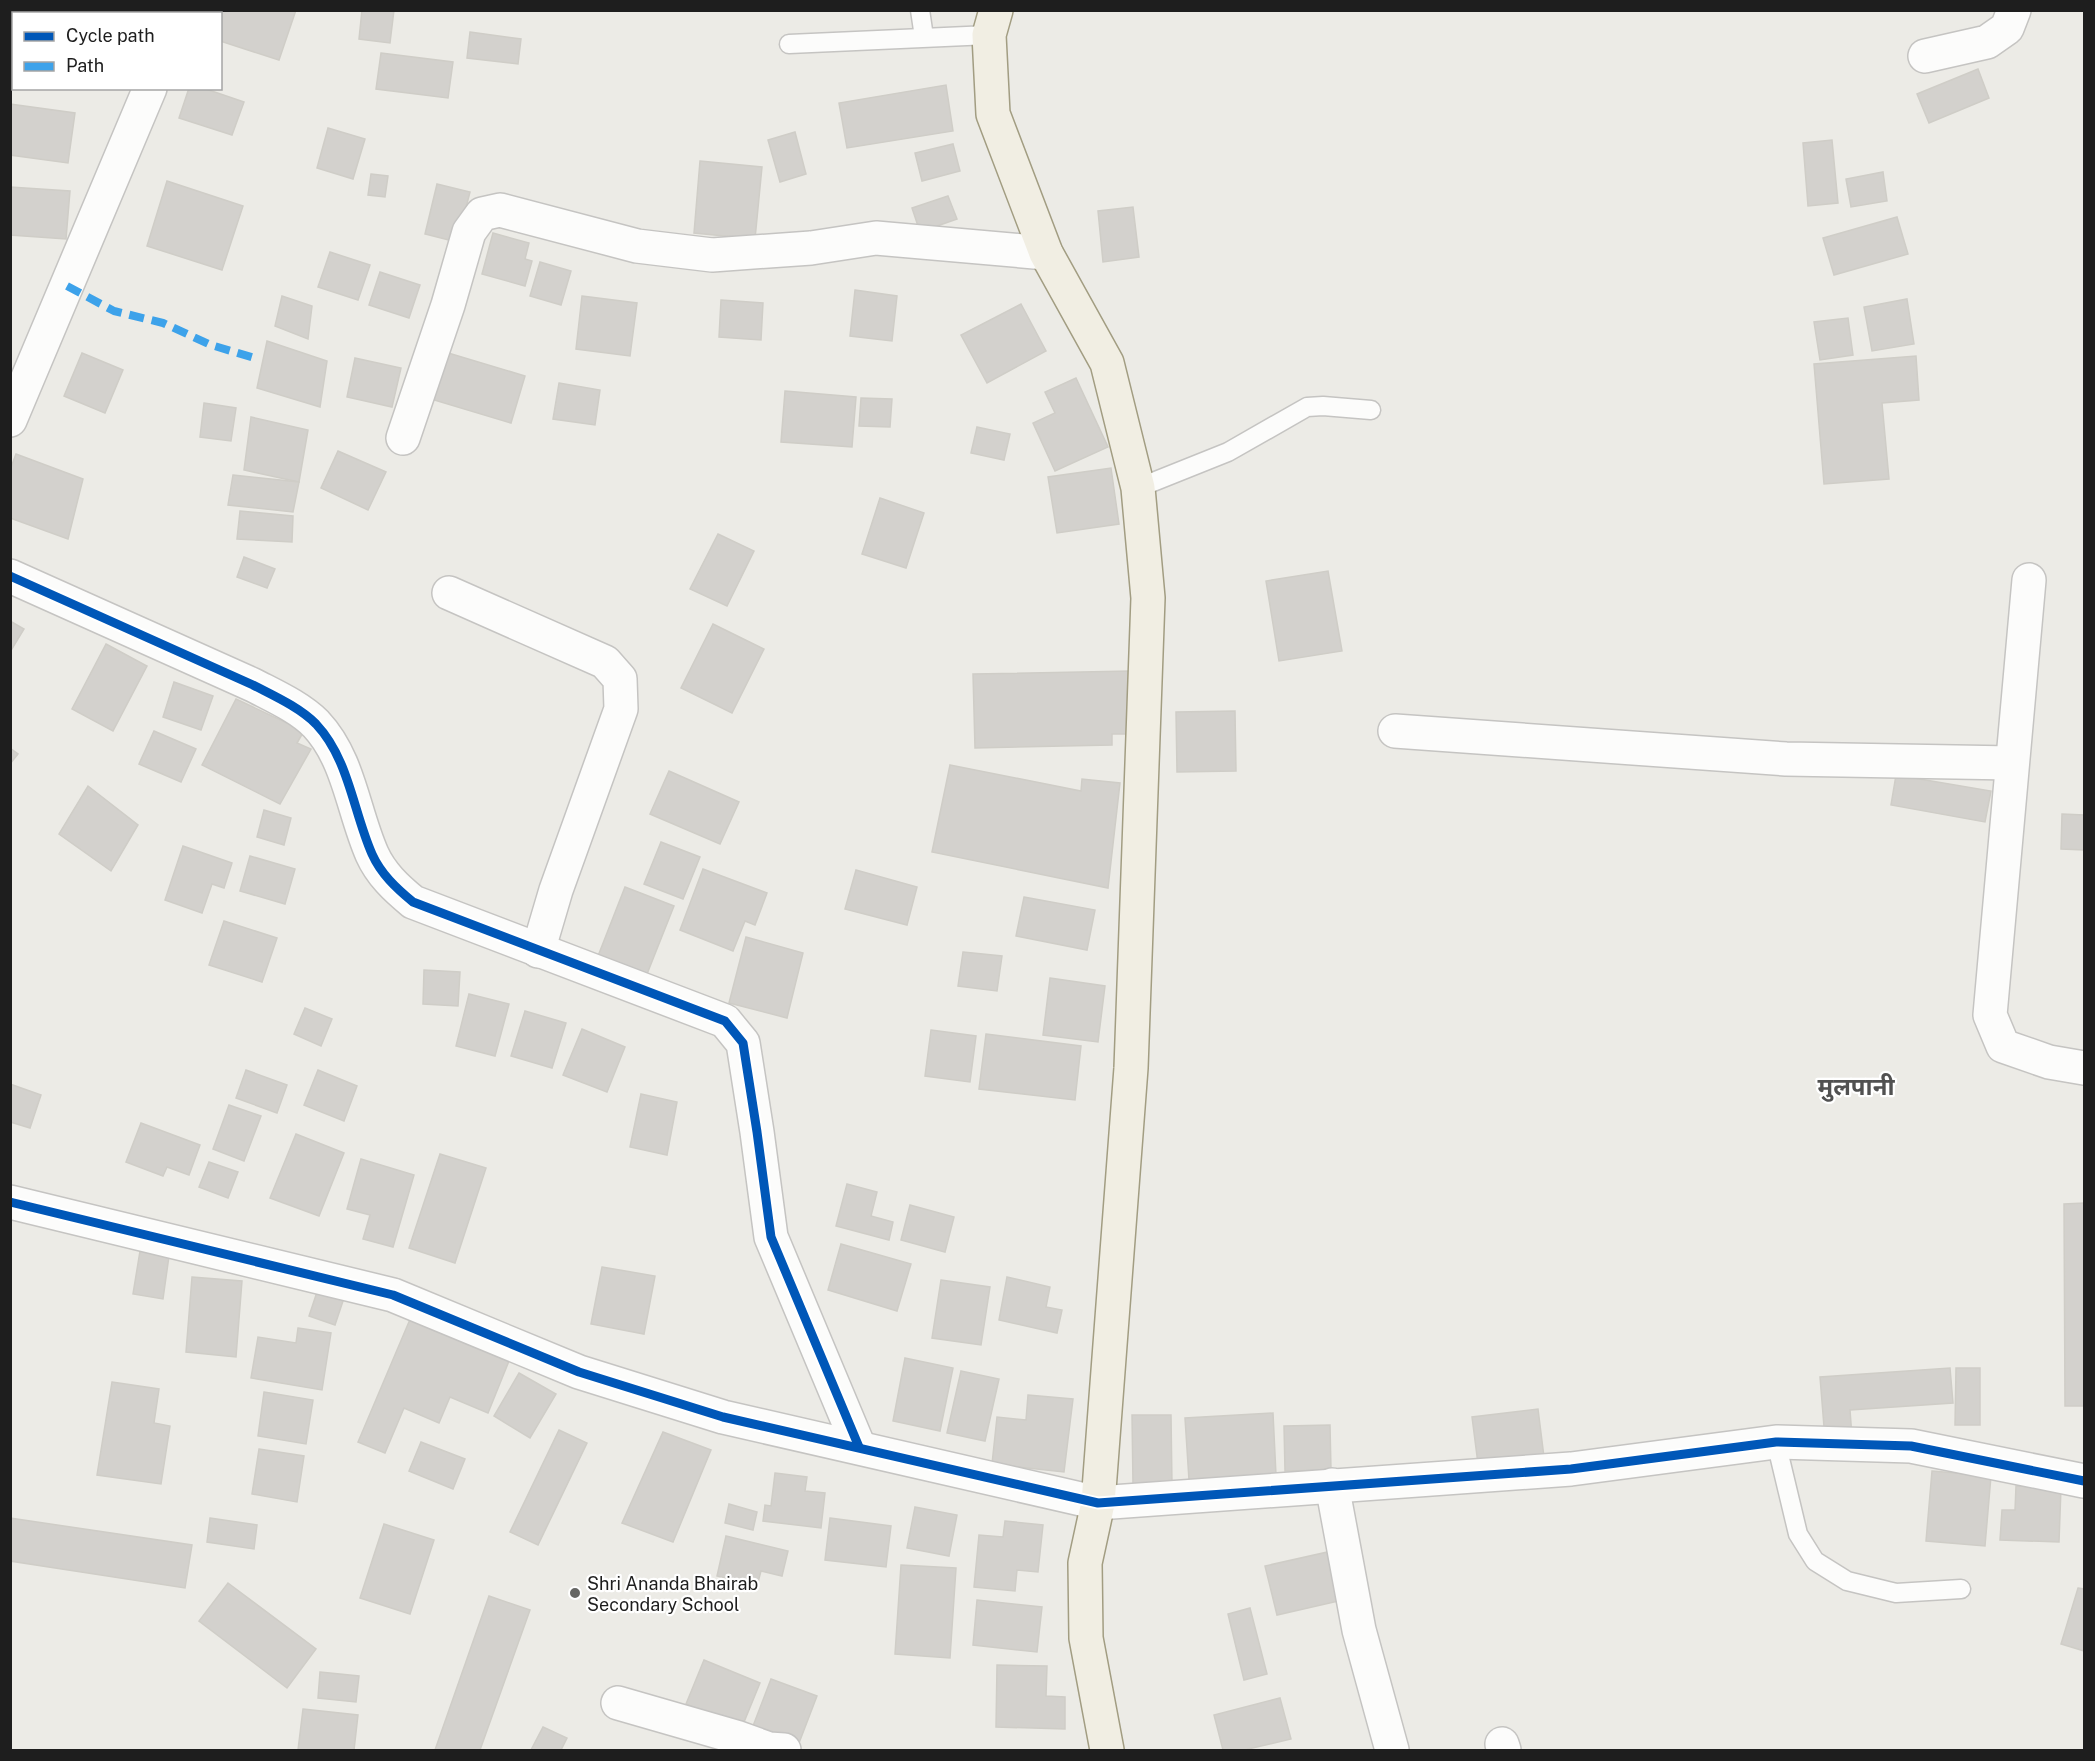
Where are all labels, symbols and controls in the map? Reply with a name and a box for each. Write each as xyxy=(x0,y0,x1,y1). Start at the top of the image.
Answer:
legend xyxy=(12,12,222,90)
text: Cycle path xyxy=(66,25,155,46)
text: Path xyxy=(66,55,104,76)
district label: मुलपानी xyxy=(1818,1072,1895,1102)
place label: Shri Ananda Bhairab Secondary School xyxy=(587,1573,758,1615)
marker: Shri Ananda Bhairab Secondary School xyxy=(568,1586,582,1600)

